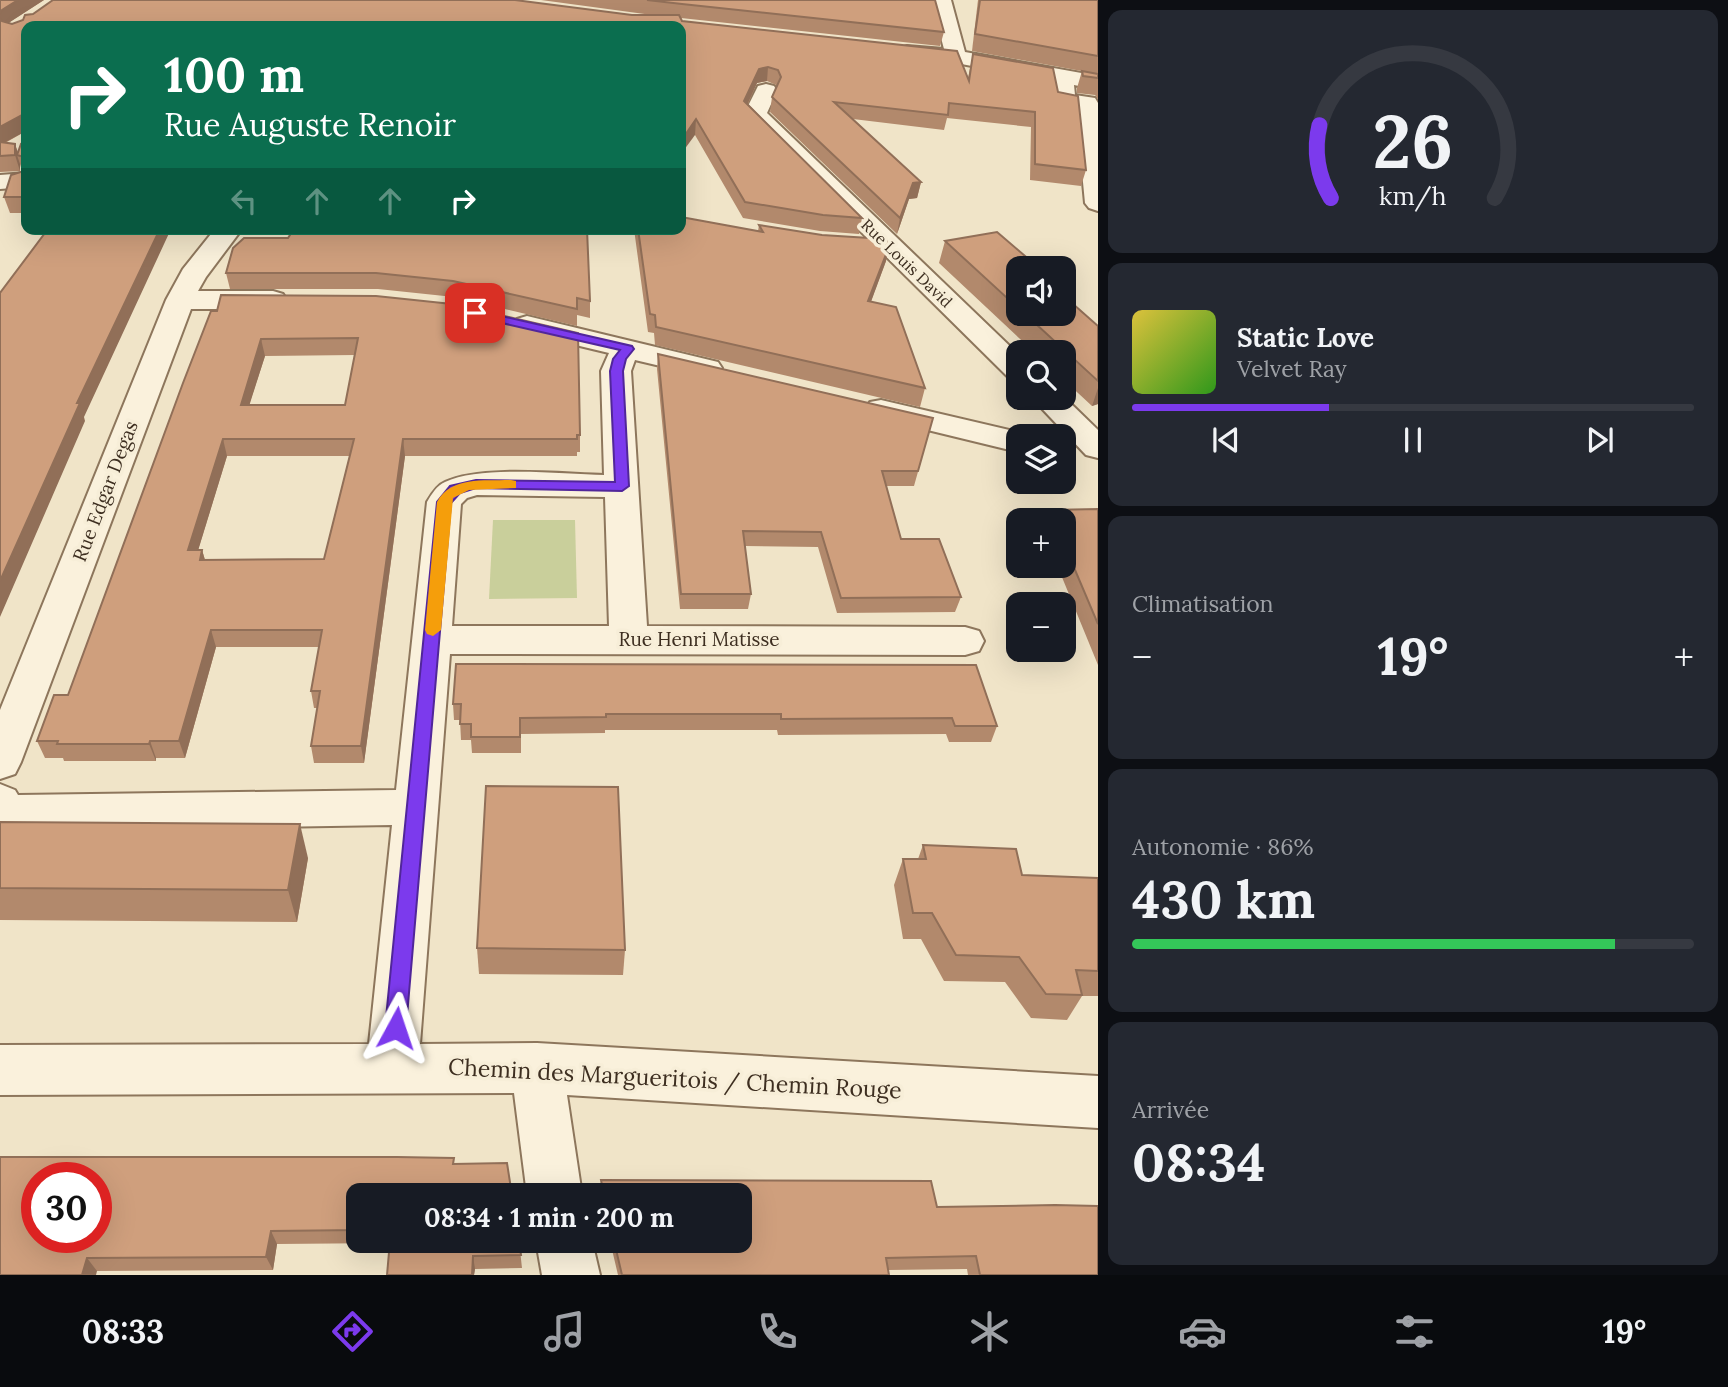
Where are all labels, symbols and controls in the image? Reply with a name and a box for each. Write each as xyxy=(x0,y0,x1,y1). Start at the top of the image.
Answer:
text: 100 m xyxy=(164,43,304,105)
icon: right xyxy=(49,49,140,140)
text: 26 xyxy=(1373,95,1453,188)
text: Rue Auguste Renoir xyxy=(164,104,456,145)
text: km/h xyxy=(1379,179,1447,211)
icon: left xyxy=(225,182,263,220)
icon: ahead xyxy=(298,182,336,220)
icon: ahead xyxy=(371,182,409,220)
icon: right xyxy=(444,182,482,220)
street label: Rue Louis David xyxy=(857,215,957,312)
map controls xyxy=(1006,256,1076,662)
button: sound xyxy=(1006,256,1076,326)
pin xyxy=(445,283,505,343)
icon: arrive xyxy=(456,294,494,332)
text: Static Love xyxy=(1237,321,1374,354)
button: search xyxy=(1006,340,1076,410)
text: Velvet Ray xyxy=(1237,354,1347,383)
street label: Rue Edgar Degas xyxy=(67,417,143,565)
icon: previous xyxy=(1207,421,1245,459)
icon: pause xyxy=(1394,421,1432,459)
icon: next xyxy=(1581,421,1619,459)
button: layers xyxy=(1006,424,1076,494)
button: + xyxy=(1006,508,1076,578)
text: Climatisation xyxy=(1132,589,1274,618)
button: − xyxy=(1006,592,1076,662)
text: 19° xyxy=(1378,623,1448,689)
street label: Rue Henri Matisse xyxy=(618,627,780,651)
text: − xyxy=(1132,633,1152,681)
text: + xyxy=(1674,633,1694,681)
text: Autonomie · 86% xyxy=(1132,832,1313,861)
text: 430 km xyxy=(1132,866,1315,932)
position arrow xyxy=(359,991,433,1065)
street label: Chemin des Margueritois / Chemin Rouge xyxy=(447,1052,903,1105)
text: Arrivée xyxy=(1132,1095,1209,1124)
text: 08:34 xyxy=(1132,1129,1265,1195)
speed limit sign: 30 xyxy=(21,1162,112,1253)
text: 08:34 · 1 min · 200 m xyxy=(424,1201,674,1234)
icon: directions xyxy=(328,1307,377,1356)
icon: music xyxy=(540,1307,589,1356)
icon: phone xyxy=(753,1307,802,1356)
icon: climate xyxy=(965,1307,1014,1356)
icon: car xyxy=(1178,1307,1227,1356)
icon: filters xyxy=(1390,1307,1439,1356)
text: 08:33 xyxy=(82,1311,164,1352)
text: 19° xyxy=(1603,1311,1646,1352)

